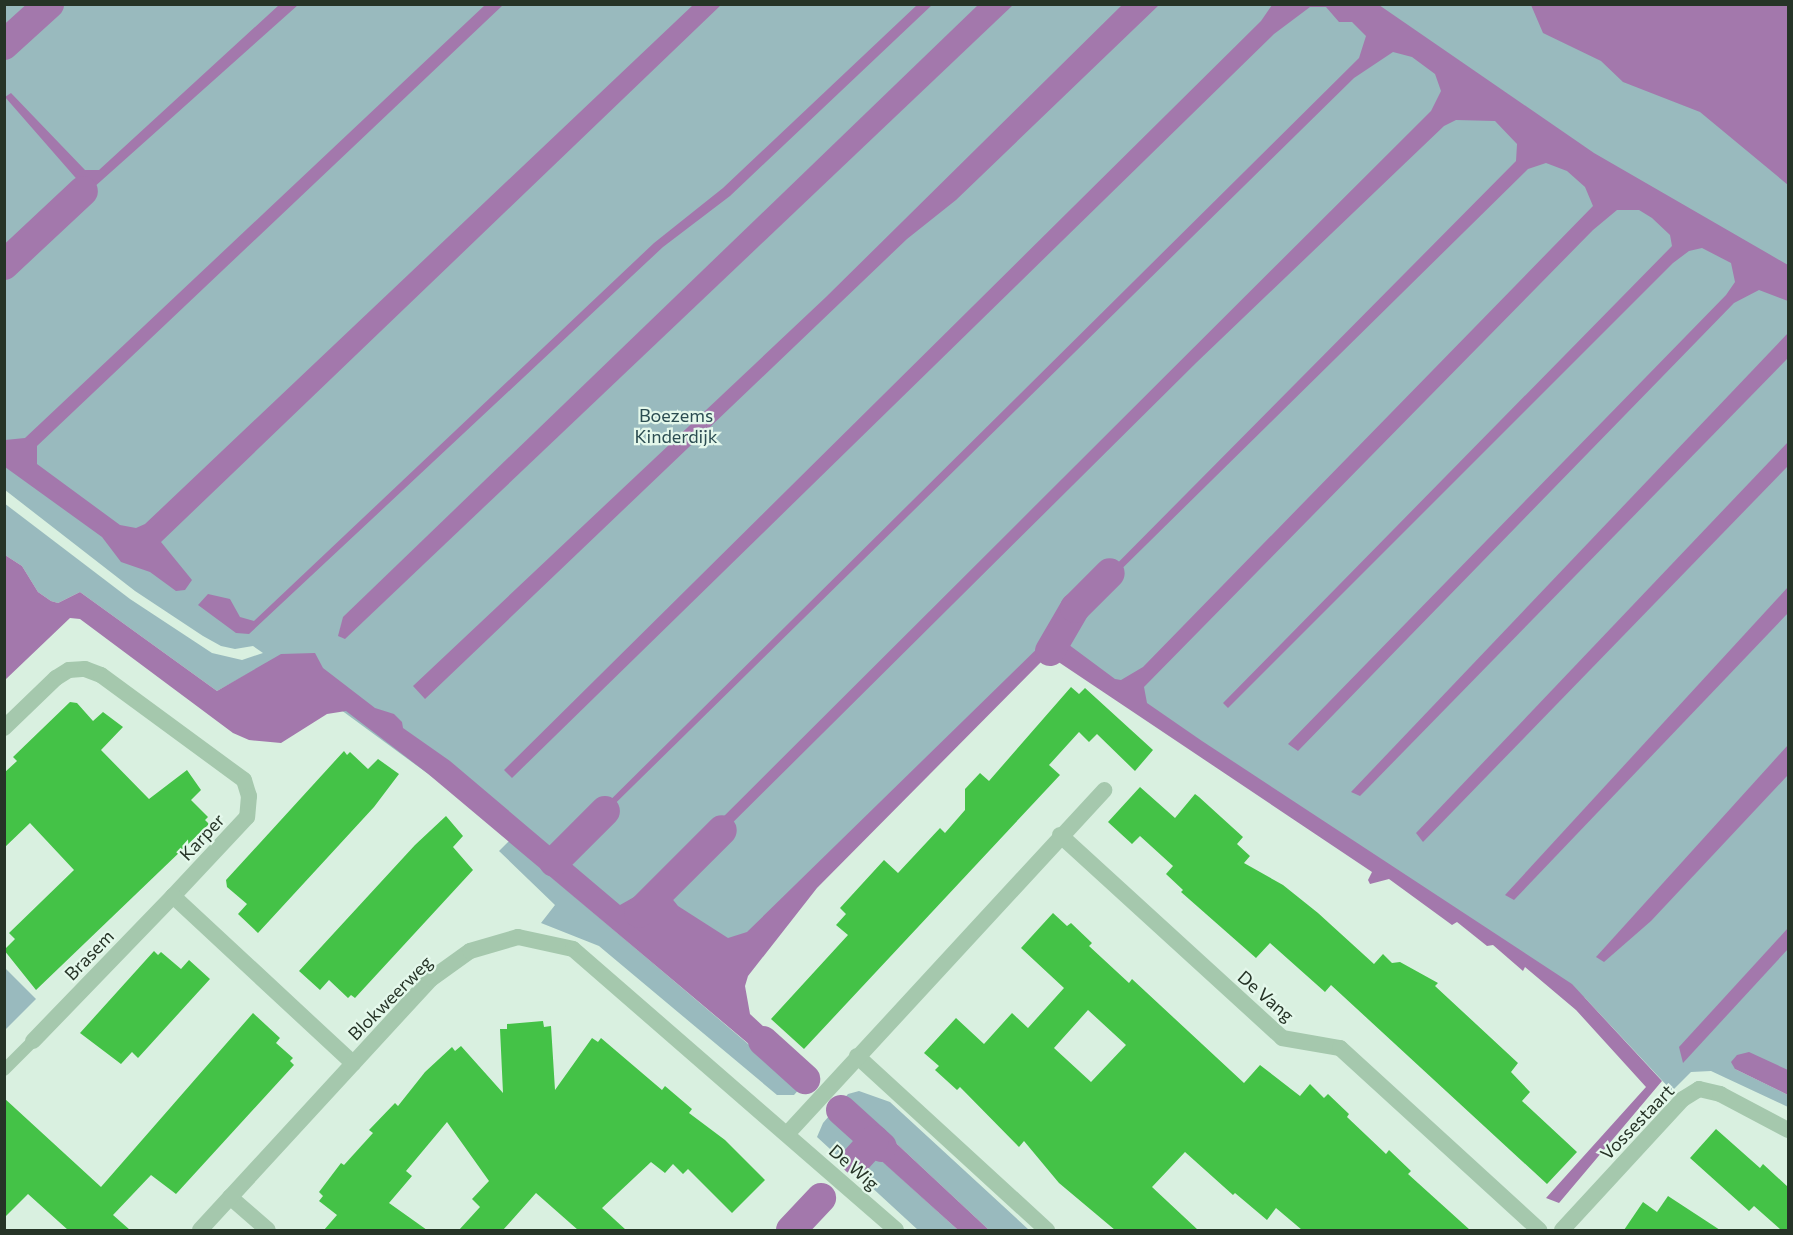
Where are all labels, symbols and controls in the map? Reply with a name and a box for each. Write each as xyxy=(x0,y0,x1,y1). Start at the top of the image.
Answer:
park label: Boezems Kinderdijk xyxy=(634,405,718,448)
street label: Karper xyxy=(175,809,229,865)
street label: Brasem xyxy=(60,925,118,985)
street label: Blokweerweg xyxy=(343,951,437,1045)
street label: De Vang xyxy=(1234,966,1298,1026)
street label: Vossestaart xyxy=(1596,1080,1678,1164)
street label: De Wig xyxy=(825,1140,883,1194)

